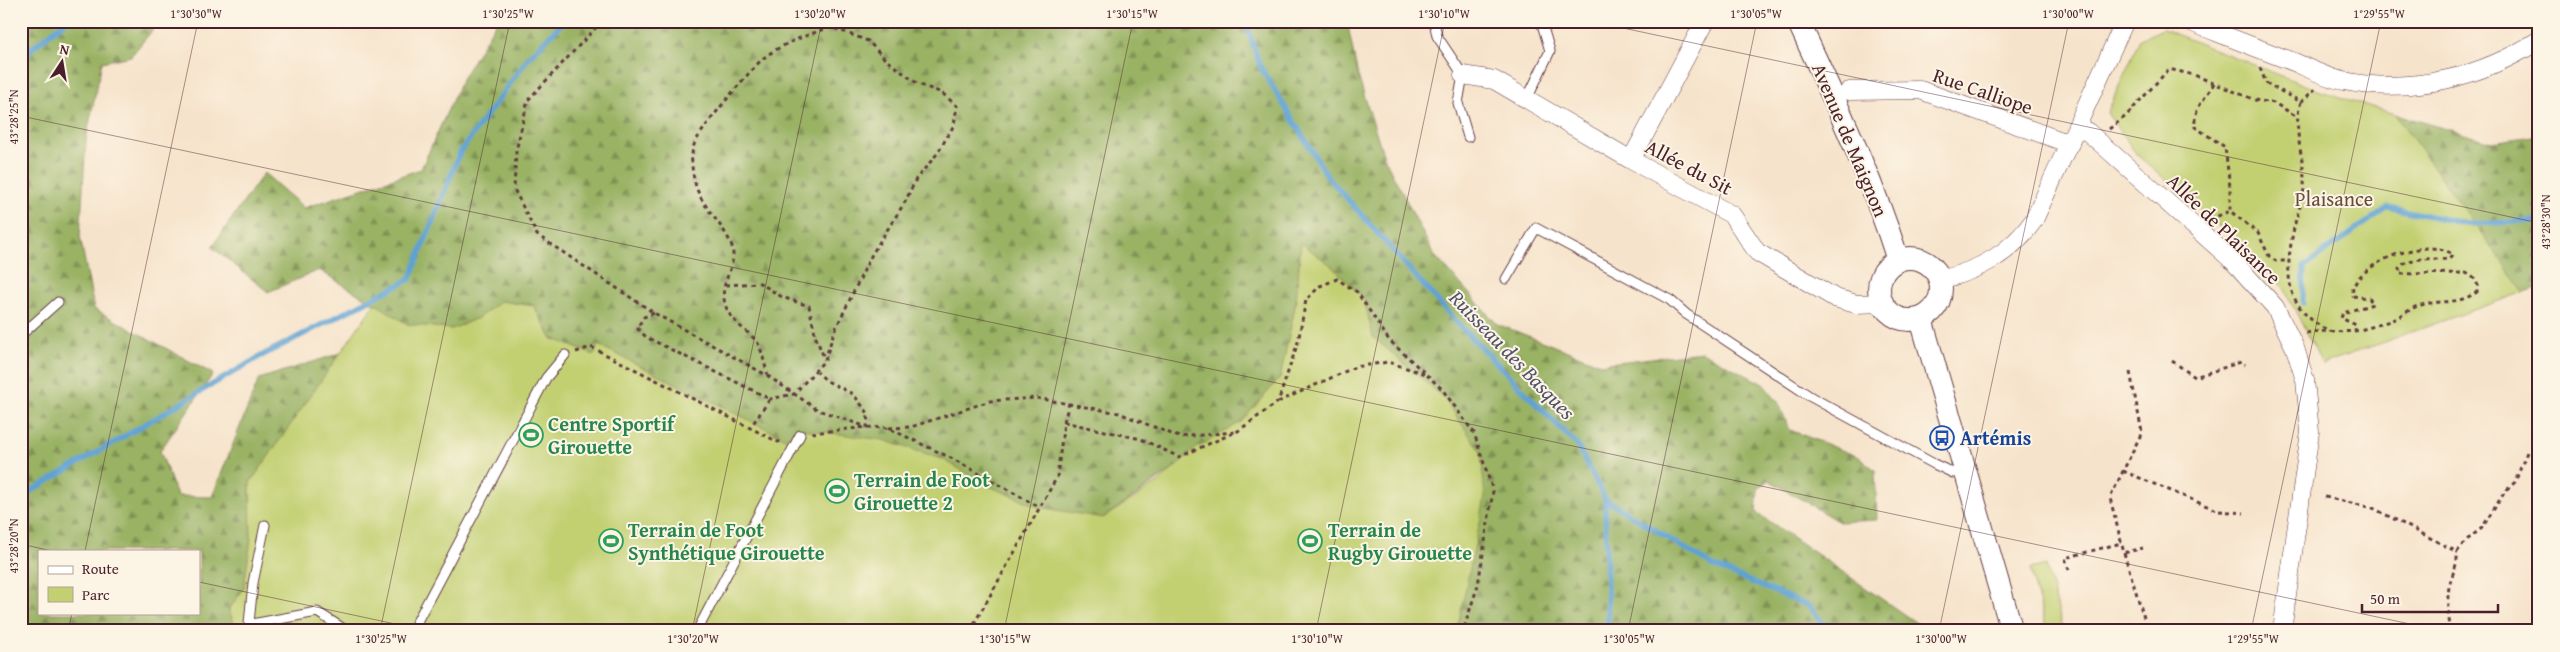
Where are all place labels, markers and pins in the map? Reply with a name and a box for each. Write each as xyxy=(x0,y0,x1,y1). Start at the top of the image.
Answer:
place label: Centre Sportif Girouette xyxy=(548,409,676,461)
sports icon: Centre Sportif Girouette xyxy=(518,422,544,448)
place label: Artémis xyxy=(1960,423,2031,452)
bus stop icon: Artémis xyxy=(1929,425,1955,451)
place label: Terrain de Foot Girouette 2 xyxy=(854,465,990,517)
sports icon: Terrain de Foot Girouette 2 xyxy=(824,478,850,504)
place label: Terrain de Foot Synthétique Girouette xyxy=(628,515,825,567)
place label: Terrain de Rugby Girouette xyxy=(1328,515,1472,567)
sports icon: Terrain de Foot Synthétique Girouette xyxy=(598,528,624,554)
sports icon: Terrain de Rugby Girouette xyxy=(1297,528,1323,554)

